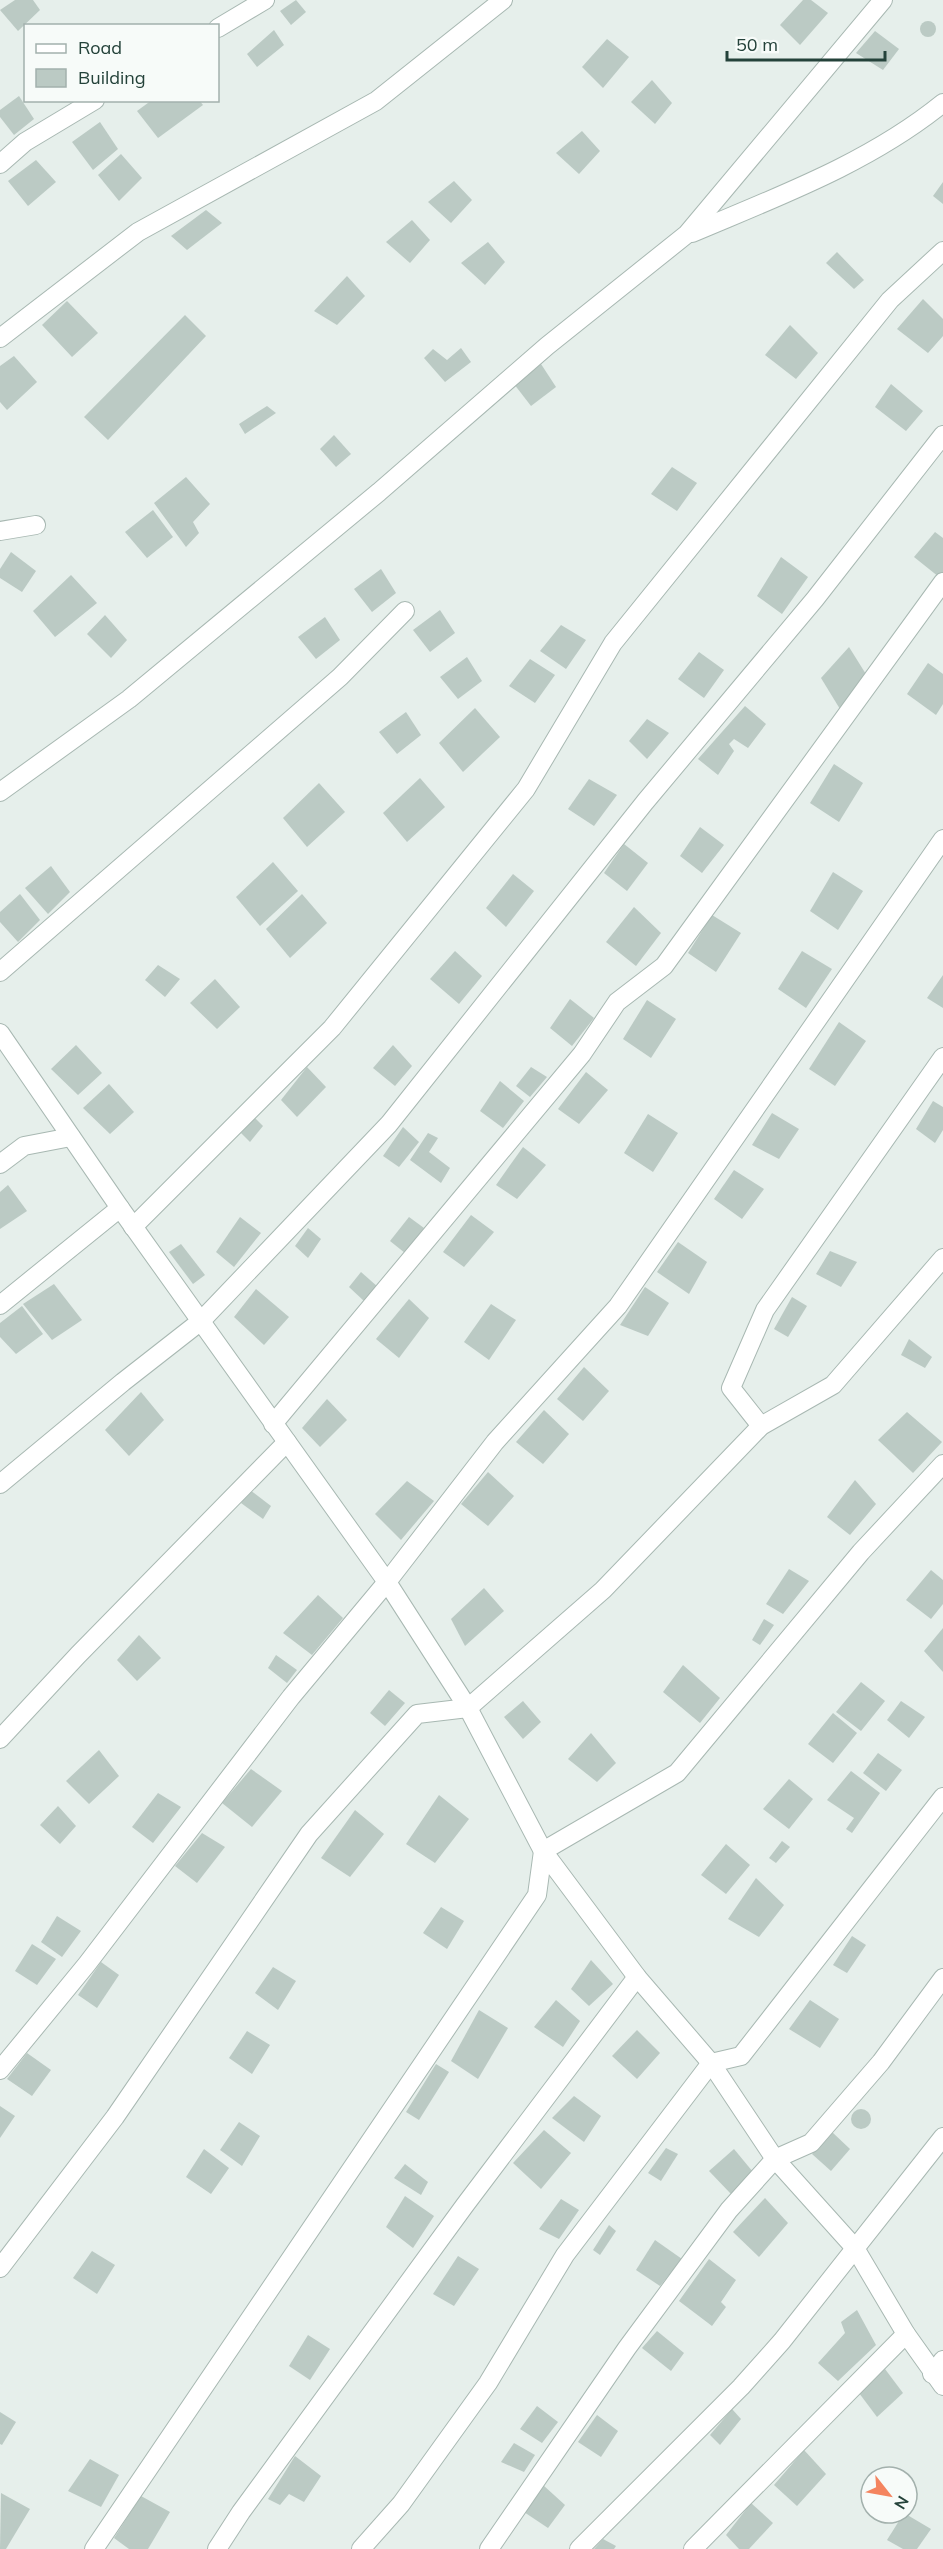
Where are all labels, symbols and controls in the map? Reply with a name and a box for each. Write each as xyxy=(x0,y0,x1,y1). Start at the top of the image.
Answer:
legend xyxy=(24,24,219,102)
scale bar xyxy=(727,24,884,62)
text: 50 m xyxy=(736,33,778,56)
text: Road xyxy=(78,36,122,59)
text: Building xyxy=(78,66,146,89)
north arrow xyxy=(859,2465,919,2525)
text: N xyxy=(890,2492,914,2513)

